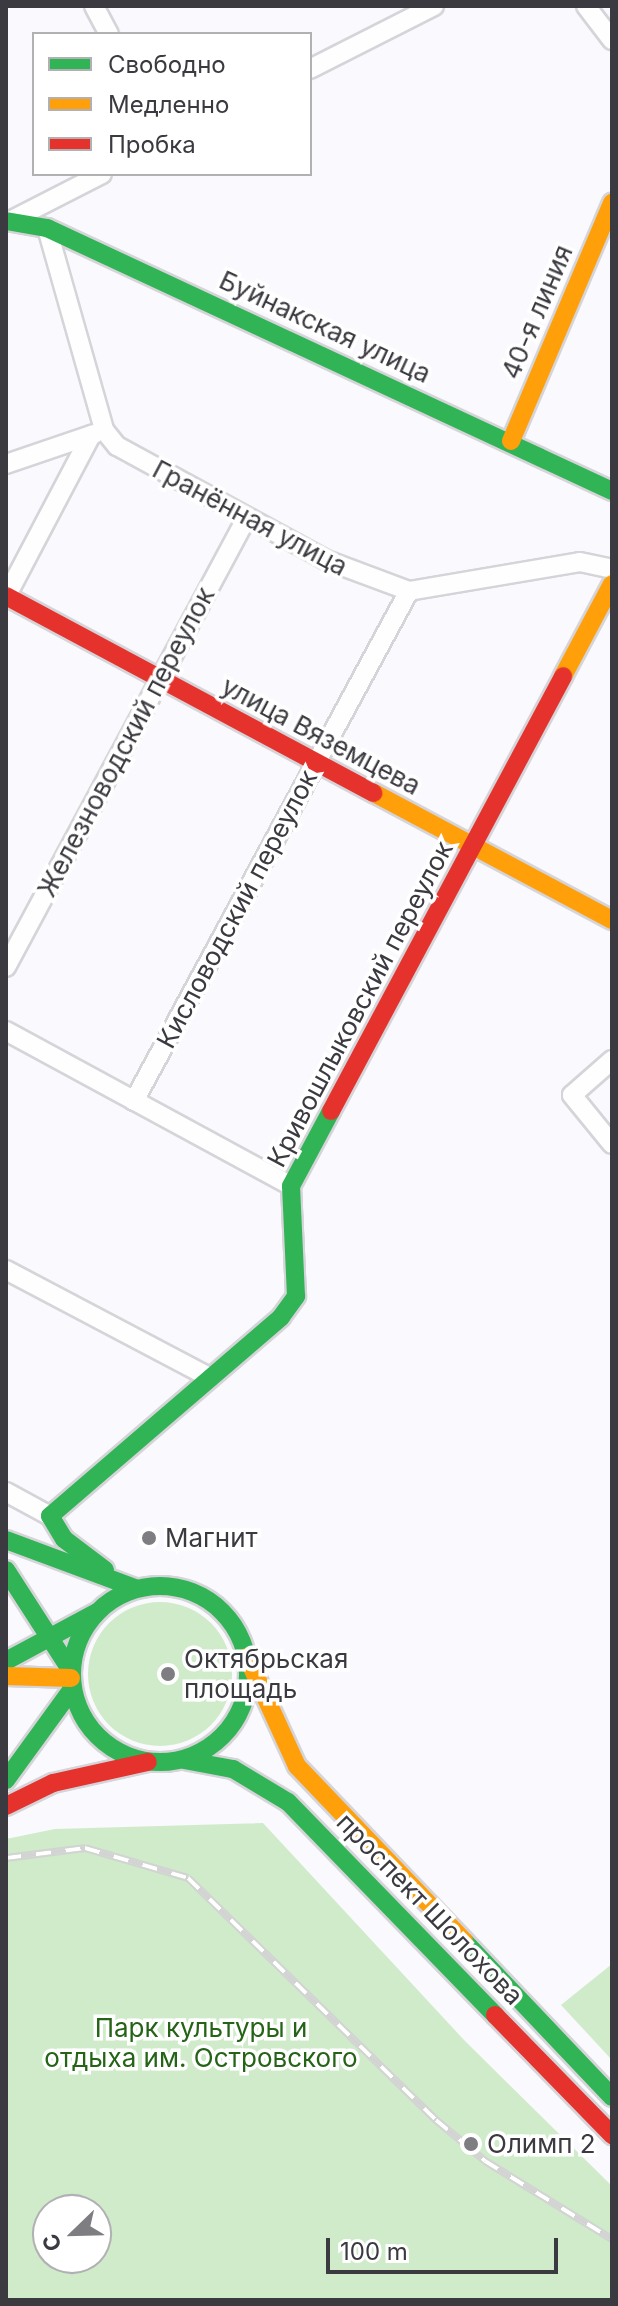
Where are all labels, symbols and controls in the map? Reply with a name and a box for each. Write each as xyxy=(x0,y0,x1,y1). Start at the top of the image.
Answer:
legend xyxy=(32,32,312,176)
text: Свободно xyxy=(108,50,226,79)
text: Медленно xyxy=(108,90,229,119)
text: Пробка xyxy=(108,130,196,159)
street label: 40-я линия xyxy=(495,240,579,384)
street label: Буйнакская улица xyxy=(214,264,436,390)
street label: Гранённая улица xyxy=(147,454,353,582)
street label: Железноводский переулок xyxy=(31,582,221,902)
street label: улица Вяземцева xyxy=(216,670,426,802)
street label: Кисловодский переулок xyxy=(150,764,324,1054)
street label: Кривошлыковский переулок xyxy=(261,836,459,1172)
place label: Магнит xyxy=(165,1522,258,1554)
marker: Магнит xyxy=(140,1529,158,1547)
place label: Октябрьская площадь xyxy=(184,1643,348,1704)
marker: Октябрьская площадь xyxy=(159,1665,177,1683)
street label: проспект Шолохова xyxy=(330,1807,530,2011)
park label: Парк культуры и отдыха им. Островского xyxy=(44,2012,358,2074)
place label: Олимп 2 xyxy=(487,2128,596,2160)
marker: Олимп 2 xyxy=(462,2135,480,2153)
north arrow xyxy=(32,2194,112,2274)
scale bar xyxy=(330,2222,562,2272)
text: С xyxy=(37,2230,67,2255)
text: 100 m xyxy=(340,2237,408,2266)

